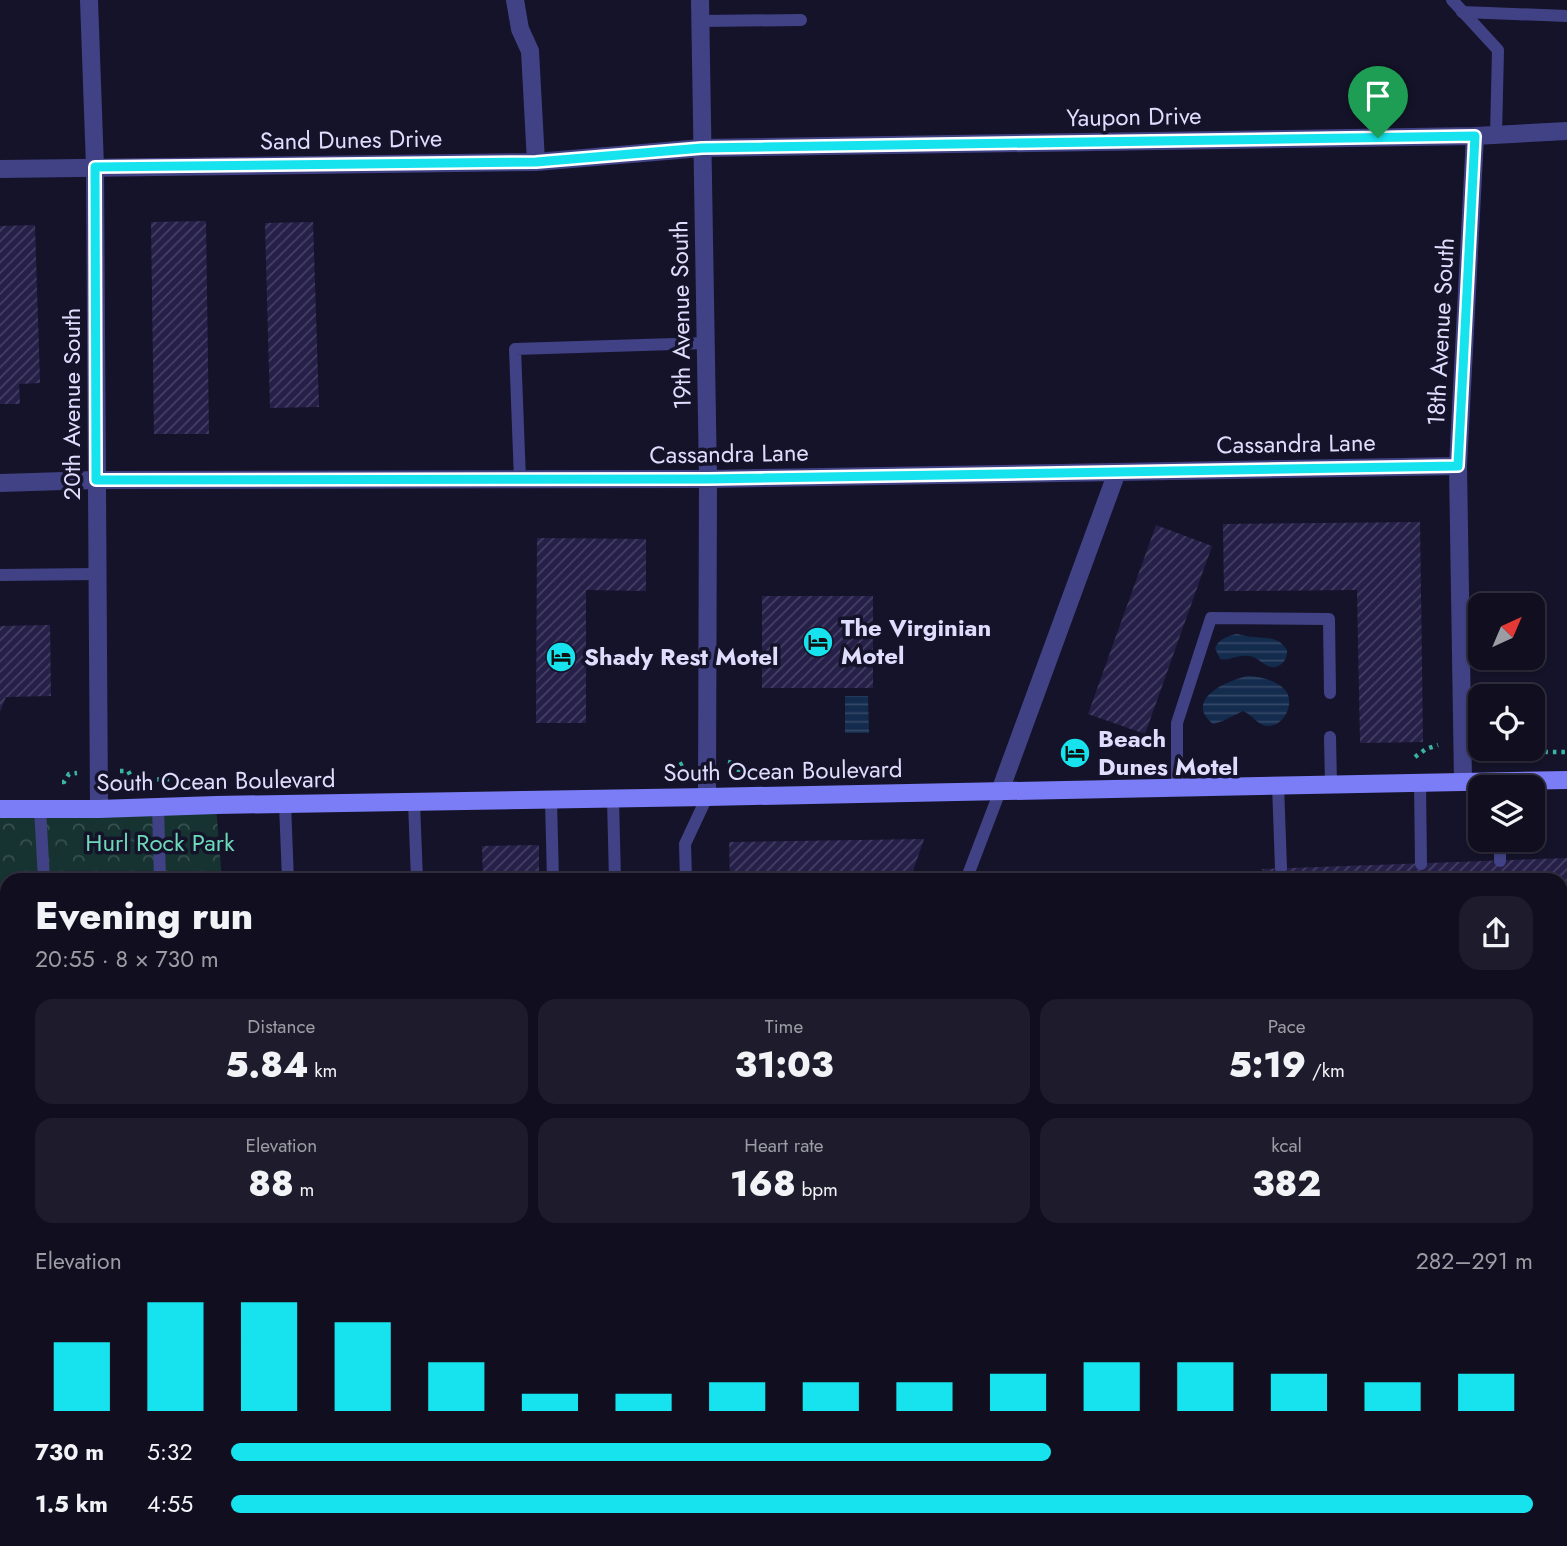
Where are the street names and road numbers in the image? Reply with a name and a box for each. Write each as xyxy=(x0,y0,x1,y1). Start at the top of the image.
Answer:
street label: Yaupon Drive xyxy=(1066,98,1202,135)
street label: Sand Dunes Drive xyxy=(260,120,442,159)
street label: 19th Avenue South xyxy=(661,220,700,410)
street label: 18th Avenue South xyxy=(1418,237,1463,427)
street label: 20th Avenue South xyxy=(54,308,89,500)
street label: Cassandra Lane xyxy=(1216,425,1376,462)
street label: Cassandra Lane xyxy=(649,435,809,472)
street label: South Ocean Boulevard xyxy=(663,751,903,790)
street label: South Ocean Boulevard xyxy=(96,761,336,800)

